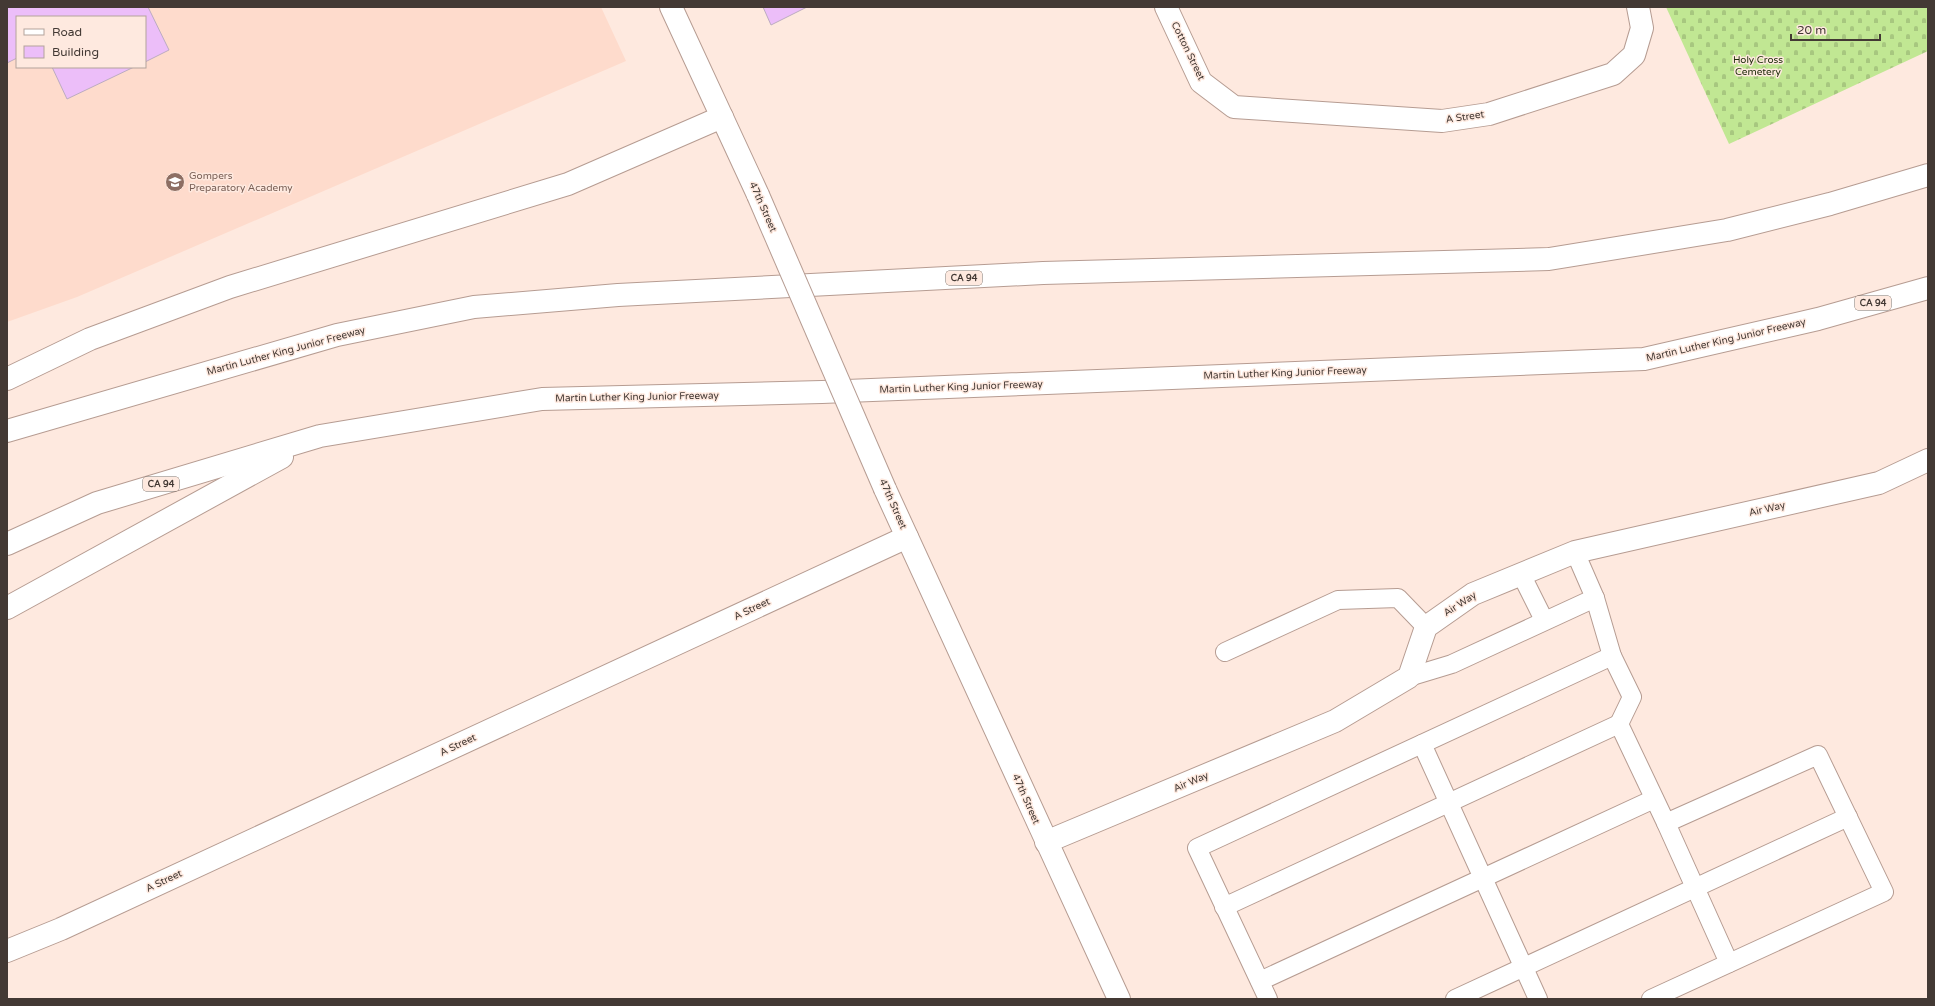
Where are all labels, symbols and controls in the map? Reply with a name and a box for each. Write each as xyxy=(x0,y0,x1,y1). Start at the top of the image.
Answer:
legend xyxy=(16,16,146,68)
scale bar xyxy=(1791,16,1880,42)
street label: Cotton Street xyxy=(1169,20,1207,82)
text: 20 m xyxy=(1797,23,1826,37)
text: Road xyxy=(52,25,82,39)
text: Building xyxy=(52,45,99,59)
park label: Holy Cross Cemetery xyxy=(1733,54,1783,78)
street label: A Street xyxy=(1445,108,1485,126)
place label: Gompers Preparatory Academy xyxy=(189,170,293,194)
school or university icon: Gompers Preparatory Academy xyxy=(164,171,186,193)
street label: 47th Street xyxy=(747,180,779,234)
road number: CA 94 xyxy=(946,271,982,285)
road number: CA 94 xyxy=(1855,296,1891,310)
street label: Martin Luther King Junior Freeway xyxy=(1645,316,1808,364)
street label: Martin Luther King Junior Freeway xyxy=(205,324,367,378)
street label: Martin Luther King Junior Freeway xyxy=(1203,364,1368,382)
street label: Martin Luther King Junior Freeway xyxy=(879,378,1044,396)
street label: Martin Luther King Junior Freeway xyxy=(555,390,719,404)
road number: CA 94 xyxy=(143,477,179,491)
street label: 47th Street xyxy=(877,477,909,531)
street label: Air Way xyxy=(1748,499,1787,519)
street label: Air Way xyxy=(1441,589,1479,619)
street label: A Street xyxy=(732,595,772,623)
street label: A Street xyxy=(438,731,478,759)
street label: Air Way xyxy=(1172,769,1211,795)
street label: 47th Street xyxy=(1010,772,1042,826)
street label: A Street xyxy=(144,867,184,895)

